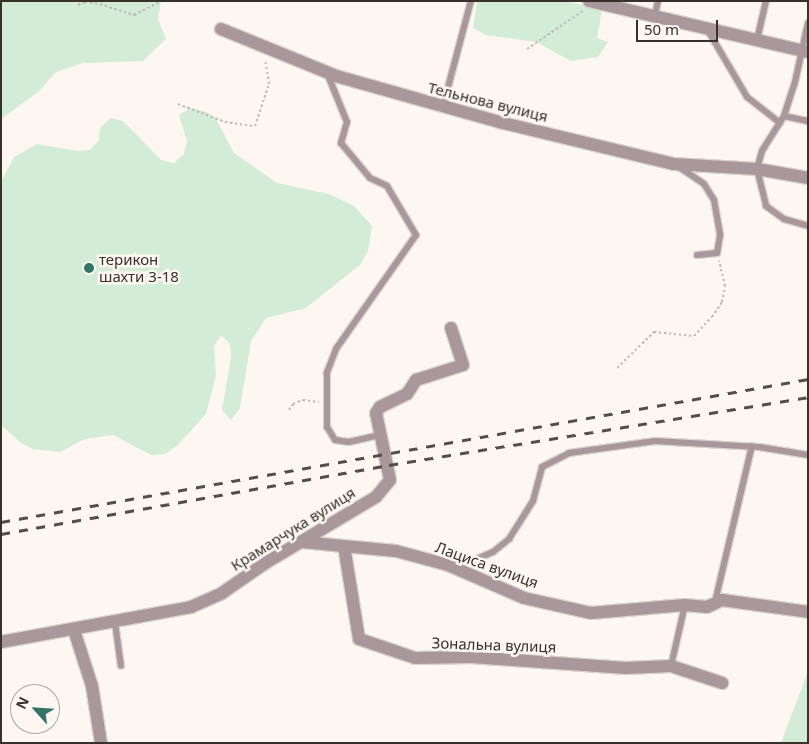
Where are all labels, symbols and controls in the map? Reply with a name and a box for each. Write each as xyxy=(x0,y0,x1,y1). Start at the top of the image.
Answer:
scale bar xyxy=(639,10,722,42)
text: 50 m xyxy=(644,19,679,39)
street label: Тельнова вулиця xyxy=(426,78,550,126)
place label: терикон шахти 3-18 xyxy=(99,250,179,285)
marker: терикон шахти 3-18 xyxy=(83,262,95,274)
street label: Крамарчука вулиця xyxy=(228,483,358,575)
street label: Лациса вулиця xyxy=(433,538,541,592)
street label: Зональна вулиця xyxy=(431,634,557,656)
north arrow xyxy=(10,684,60,734)
text: N xyxy=(11,693,33,712)

